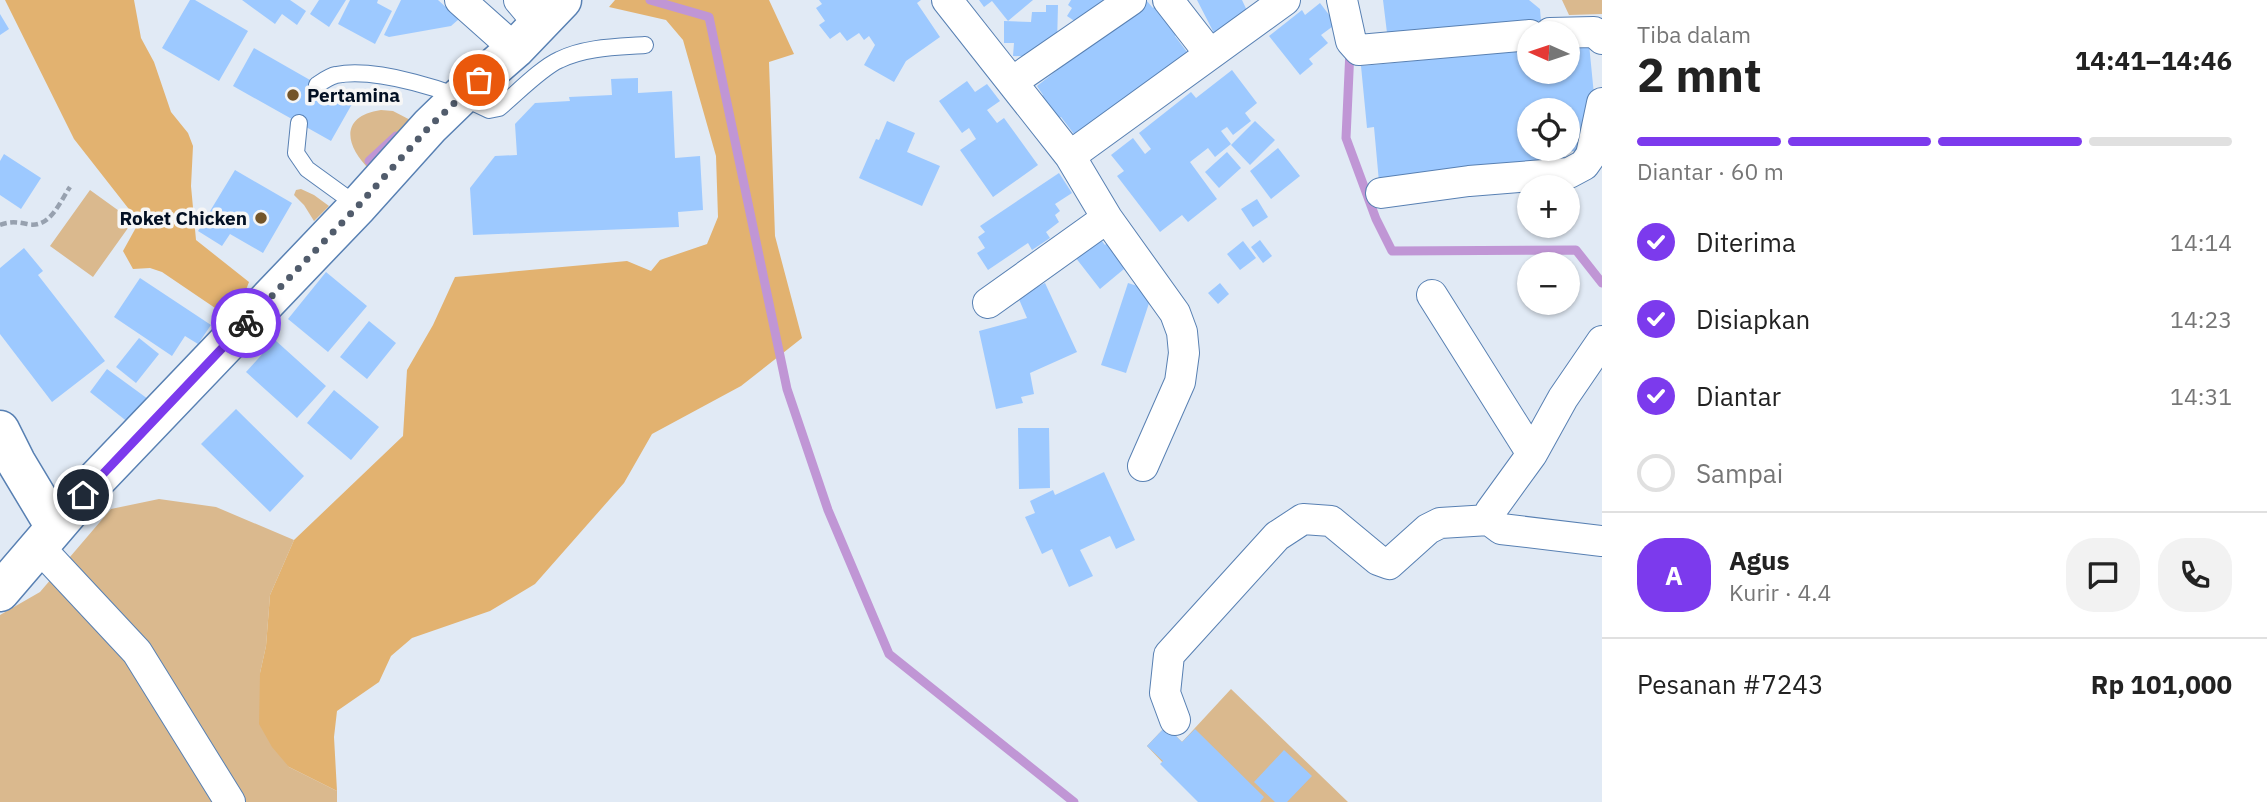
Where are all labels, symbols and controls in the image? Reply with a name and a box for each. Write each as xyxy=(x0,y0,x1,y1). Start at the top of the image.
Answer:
text: Tiba dalam xyxy=(1637,19,1751,49)
north arrow xyxy=(1517,21,1580,84)
map controls xyxy=(1517,21,1580,315)
text: 14:41–14:46 xyxy=(2075,43,2232,77)
text: 2 mnt xyxy=(1637,45,1762,105)
pin xyxy=(449,50,509,110)
icon: bag xyxy=(460,61,498,99)
place label: Pertamina xyxy=(307,83,400,107)
marker: Pertamina xyxy=(285,87,301,103)
button: locate xyxy=(1517,98,1580,161)
text: Diantar · 60 m xyxy=(1637,156,1784,186)
button: + xyxy=(1517,175,1580,238)
place label: Roket Chicken xyxy=(119,206,247,230)
marker: Roket Chicken xyxy=(253,210,269,226)
icon: check xyxy=(1637,223,1675,261)
text: Diterima xyxy=(1696,225,1796,259)
text: 14:14 xyxy=(2170,227,2232,257)
button: − xyxy=(1517,252,1580,315)
courier xyxy=(211,288,281,358)
icon: check xyxy=(1637,300,1675,338)
text: Disiapkan xyxy=(1696,302,1810,336)
icon: bike xyxy=(227,304,265,342)
text: 14:23 xyxy=(2170,304,2232,334)
icon: check xyxy=(1637,377,1675,415)
text: Diantar xyxy=(1696,379,1781,413)
text: 14:31 xyxy=(2170,381,2232,411)
text: Sampai xyxy=(1696,456,1783,490)
pin xyxy=(53,465,113,525)
icon: home xyxy=(64,476,102,514)
button: chat xyxy=(2066,538,2140,612)
button: phone xyxy=(2158,538,2232,612)
text: Agus xyxy=(1729,543,1790,577)
text: A xyxy=(1665,558,1683,592)
text: Kurir · 4.4 xyxy=(1729,577,1831,607)
text: Pesanan #7243 xyxy=(1637,667,1824,701)
text: Rp 101,000 xyxy=(2091,667,2232,701)

